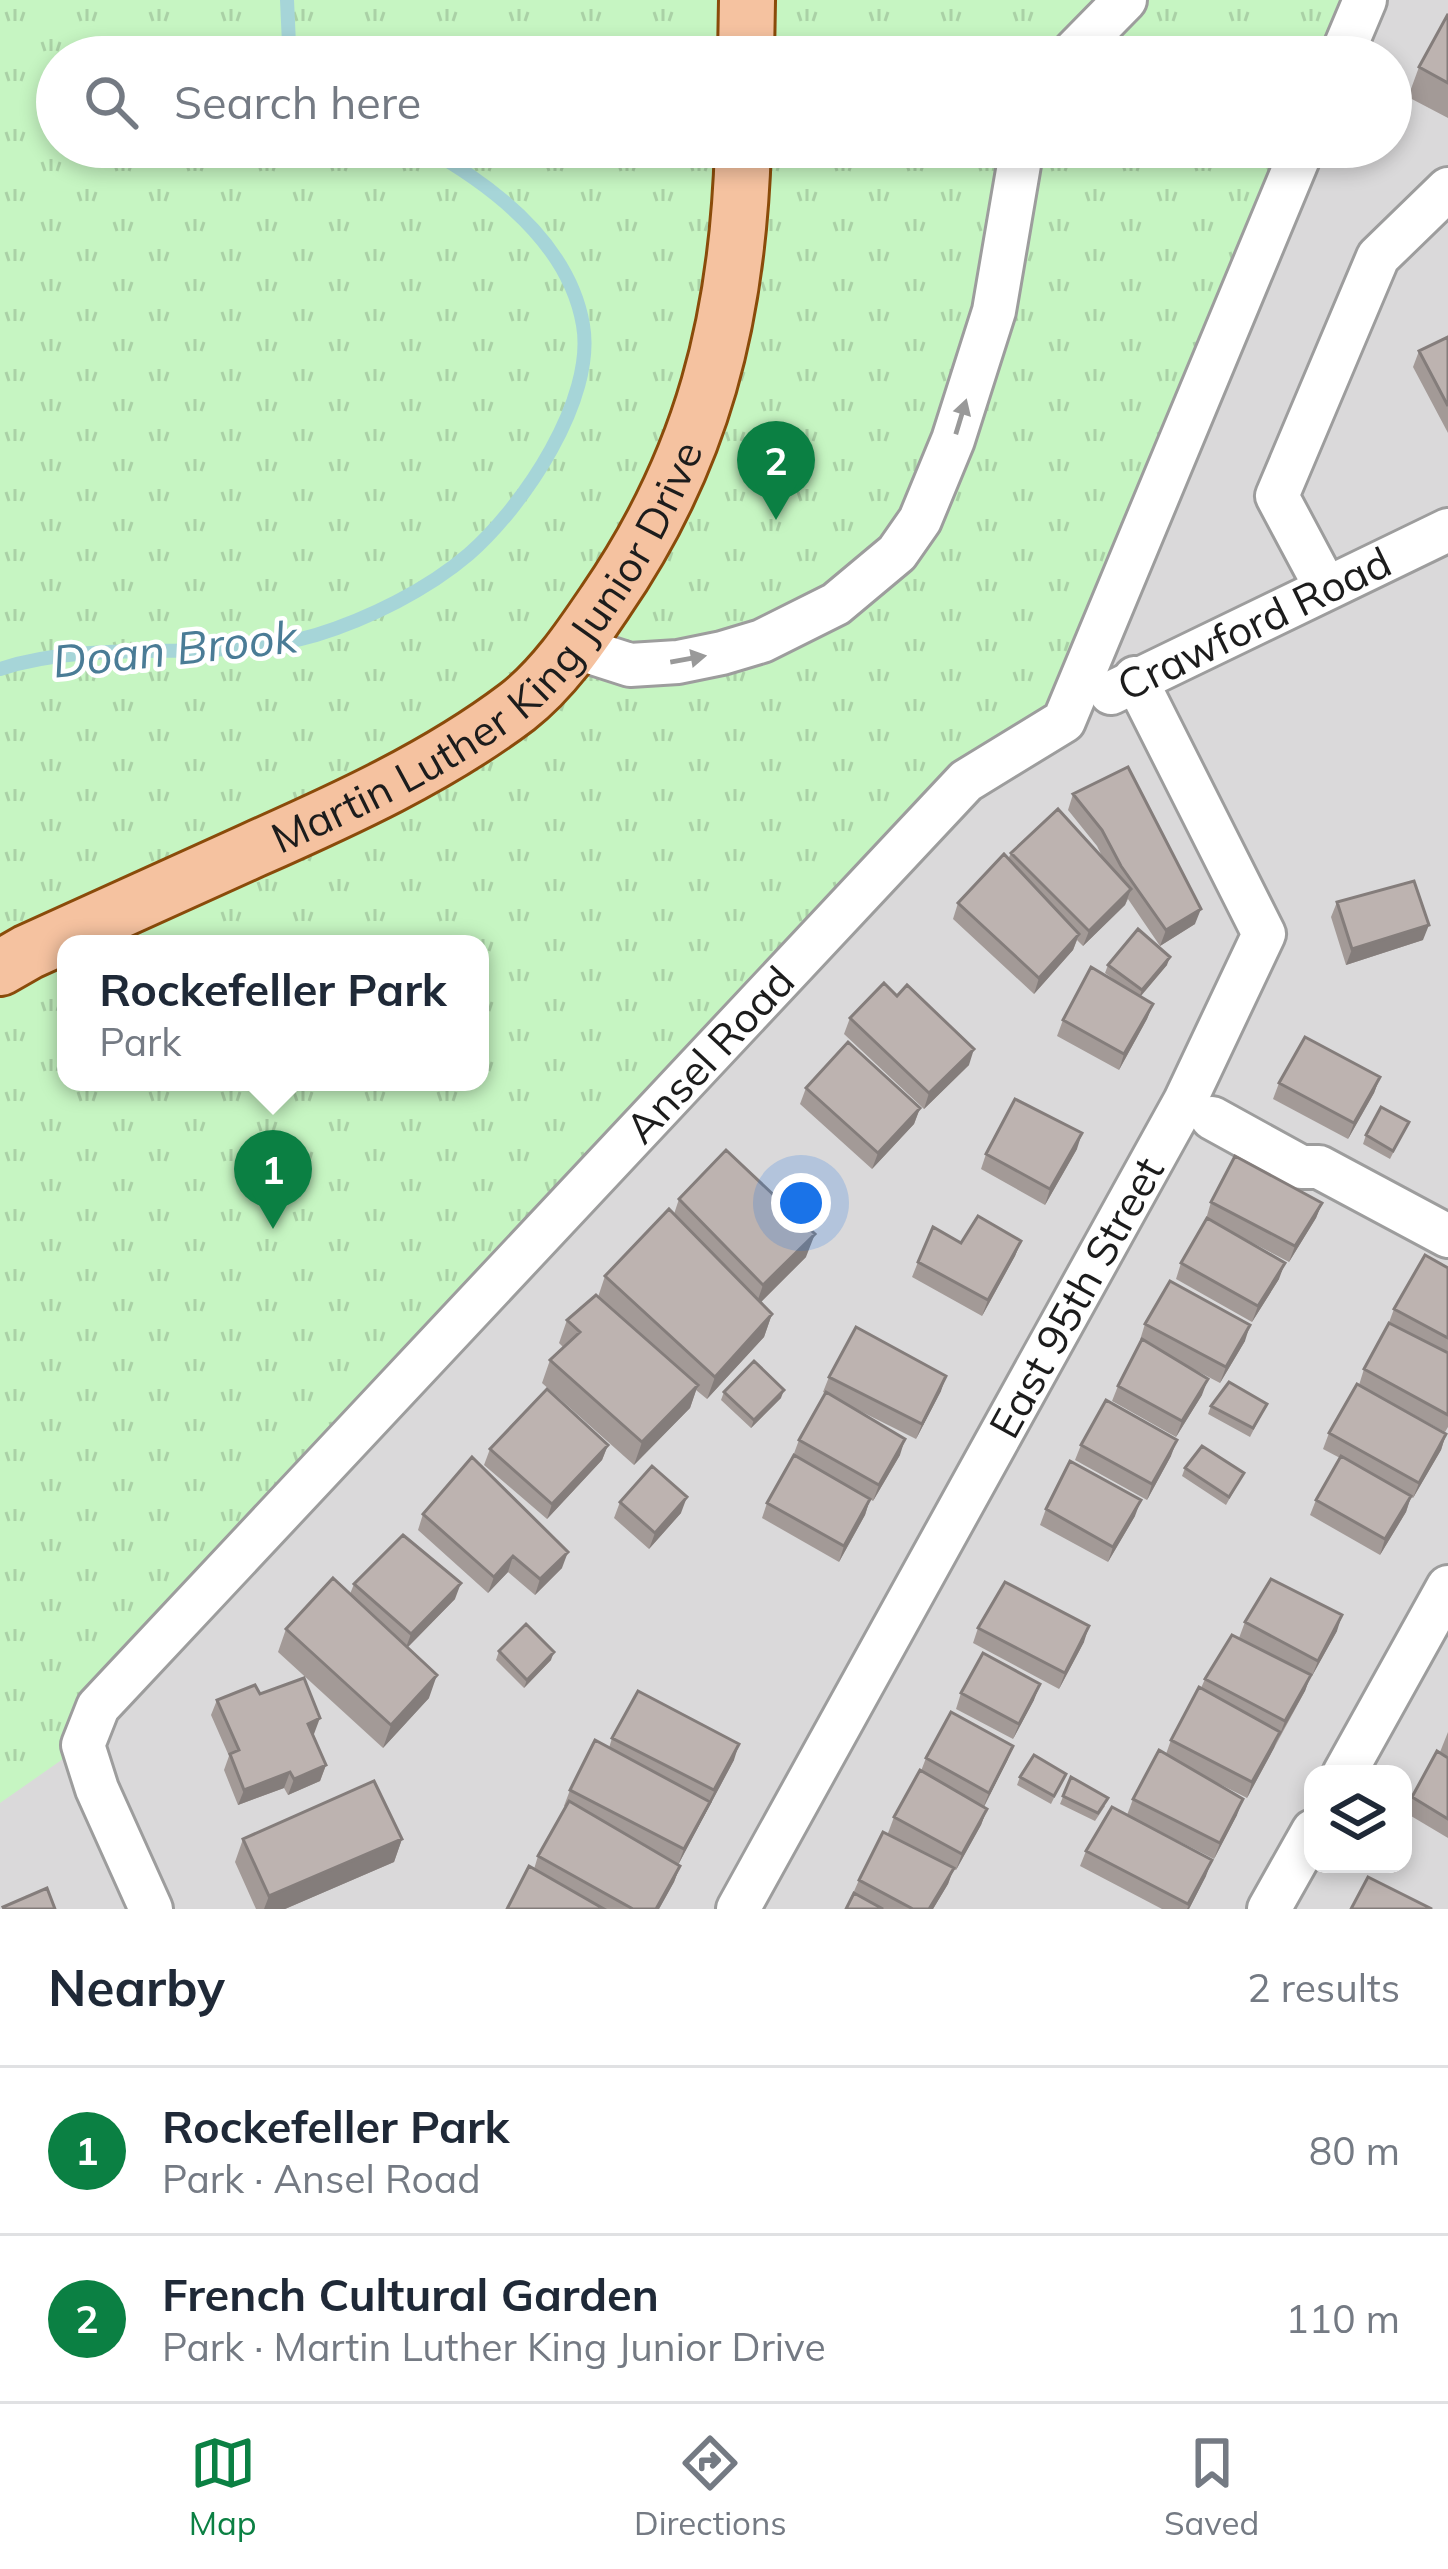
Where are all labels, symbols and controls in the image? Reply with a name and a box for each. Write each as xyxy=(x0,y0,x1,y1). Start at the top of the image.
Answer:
search box xyxy=(36,36,1412,168)
icon: search xyxy=(78,69,144,135)
text: Search here xyxy=(174,74,421,130)
one-way arrow xyxy=(952,398,971,435)
pin: 2 xyxy=(737,421,815,520)
street label: Martin Luther King Junior Drive xyxy=(263,434,713,864)
street label: Crawford Road xyxy=(1109,535,1399,712)
water label: Doan Brook xyxy=(50,607,302,689)
one-way arrow xyxy=(670,650,708,668)
popup xyxy=(57,935,489,1091)
street label: Ansel Road xyxy=(614,955,805,1154)
text: Rockefeller Park xyxy=(99,961,447,1017)
text: Park xyxy=(99,1017,181,1066)
pin: 1 xyxy=(234,1130,312,1229)
street label: East 95th Street xyxy=(977,1147,1175,1447)
your location xyxy=(771,1173,831,1233)
map controls xyxy=(1304,1765,1412,1873)
button: layers xyxy=(1304,1765,1412,1873)
text: Nearby xyxy=(48,1955,225,2019)
text: 2 results xyxy=(1247,1963,1400,2012)
text: Rockefeller Park xyxy=(162,2098,509,2154)
text: 1 xyxy=(75,2126,99,2175)
text: 80 m xyxy=(1309,2126,1400,2175)
text: Park · Ansel Road xyxy=(162,2154,481,2203)
text: French Cultural Garden xyxy=(162,2266,659,2322)
text: 2 xyxy=(75,2294,99,2343)
text: 110 m xyxy=(1285,2294,1400,2343)
text: Park · Martin Luther King Junior Drive xyxy=(162,2322,826,2371)
tab: Map xyxy=(189,2430,257,2543)
tab: Directions xyxy=(634,2430,787,2543)
tab: Saved xyxy=(1164,2430,1259,2543)

